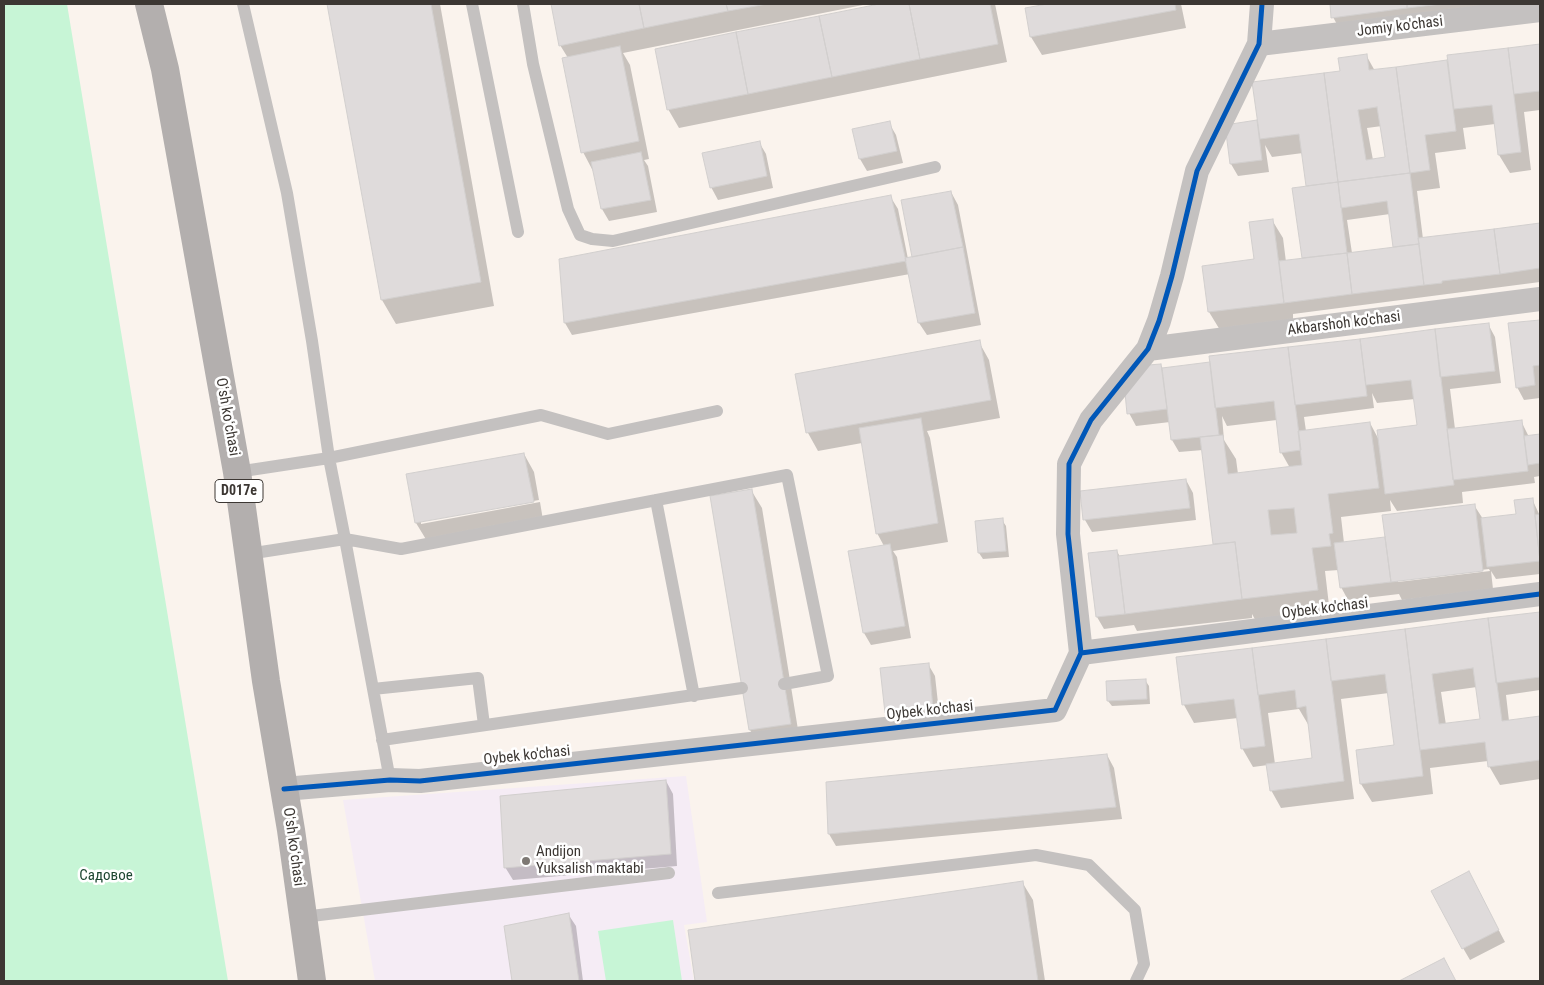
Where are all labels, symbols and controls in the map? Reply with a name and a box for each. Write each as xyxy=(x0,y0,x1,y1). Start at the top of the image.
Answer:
street label: Jomiy ko'chasi xyxy=(1356,13,1444,41)
street label: Akbarshoh ko'chasi xyxy=(1286,308,1402,340)
street label: Oʻsh koʻchasi xyxy=(211,376,243,458)
road number: D017e xyxy=(215,480,263,502)
street label: Oybek ko'chasi xyxy=(1281,595,1369,623)
street label: Oybek ko'chasi xyxy=(886,698,974,724)
street label: Oybek ko'chasi xyxy=(483,743,571,769)
street label: Oʻsh koʻchasi xyxy=(279,807,307,887)
place label: Andijon Yuksalish maktabi xyxy=(536,843,644,878)
marker: Andijon Yuksalish maktabi xyxy=(520,855,532,867)
park label: Садовое xyxy=(79,867,133,885)

